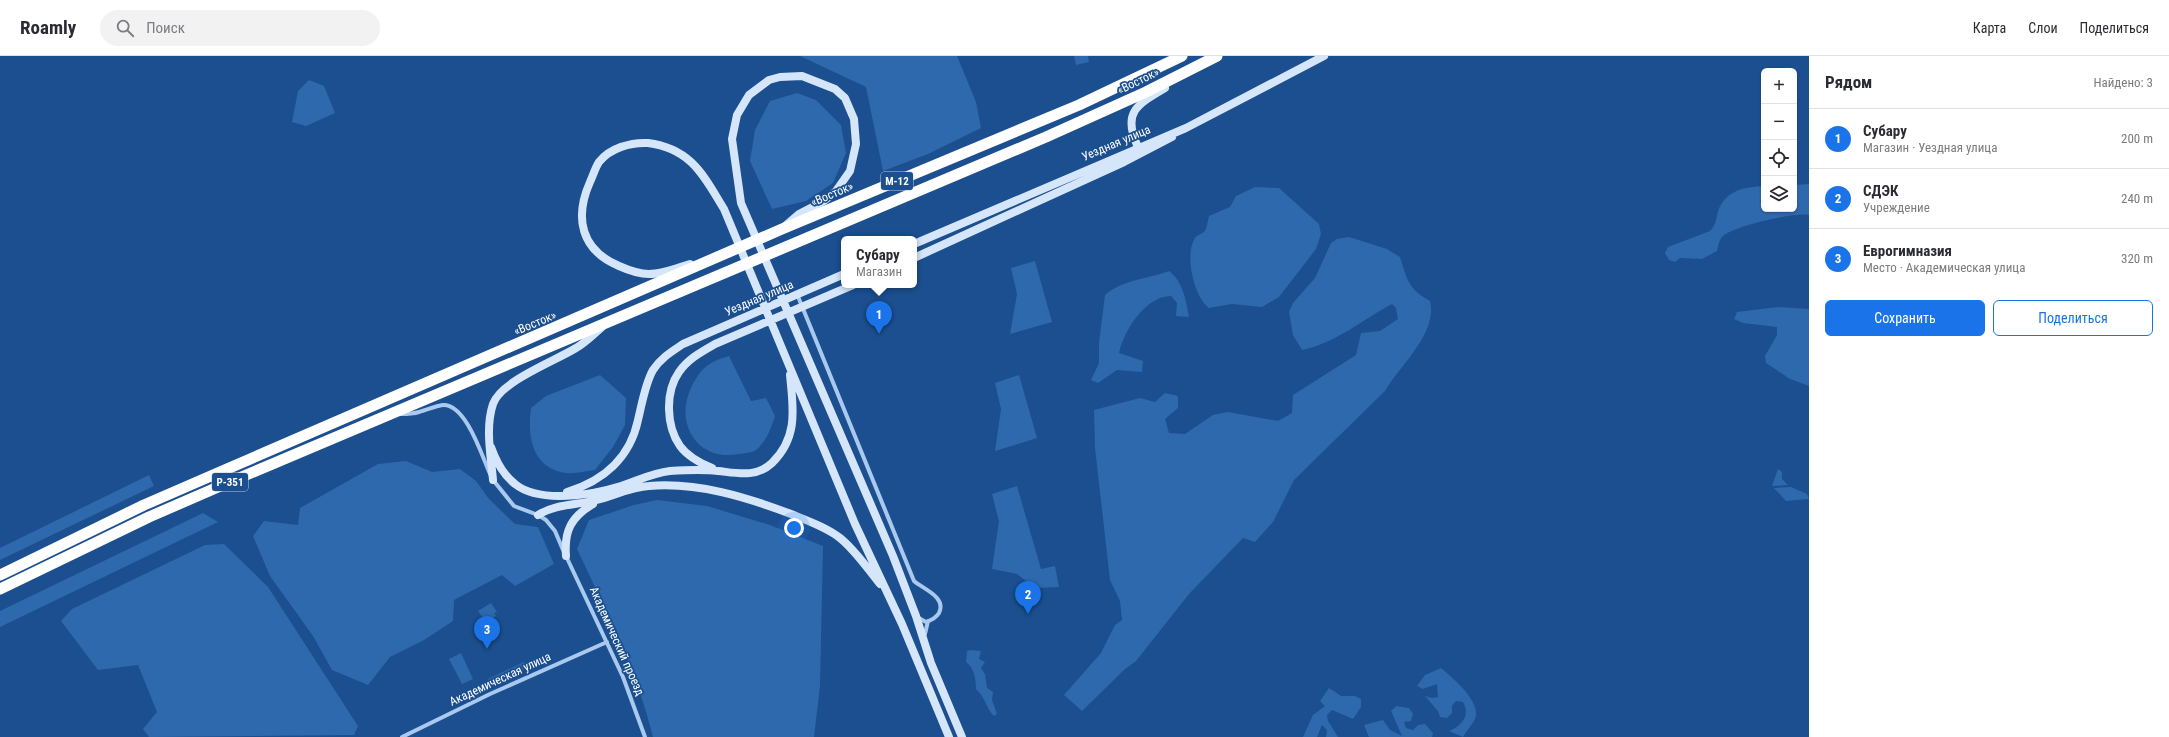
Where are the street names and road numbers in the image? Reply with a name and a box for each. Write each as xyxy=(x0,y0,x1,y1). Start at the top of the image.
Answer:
street label: «Восток» xyxy=(1115,65,1161,97)
street label: Уездная улица xyxy=(1080,122,1153,164)
road number: М-12 xyxy=(881,172,913,190)
street label: «Восток» xyxy=(809,179,855,209)
street label: Уездная улица xyxy=(723,277,796,319)
street label: «Восток» xyxy=(512,308,558,338)
road number: Р-351 xyxy=(212,473,248,491)
street label: Академический проезд xyxy=(587,584,648,698)
street label: Академическая улица xyxy=(447,649,553,709)

